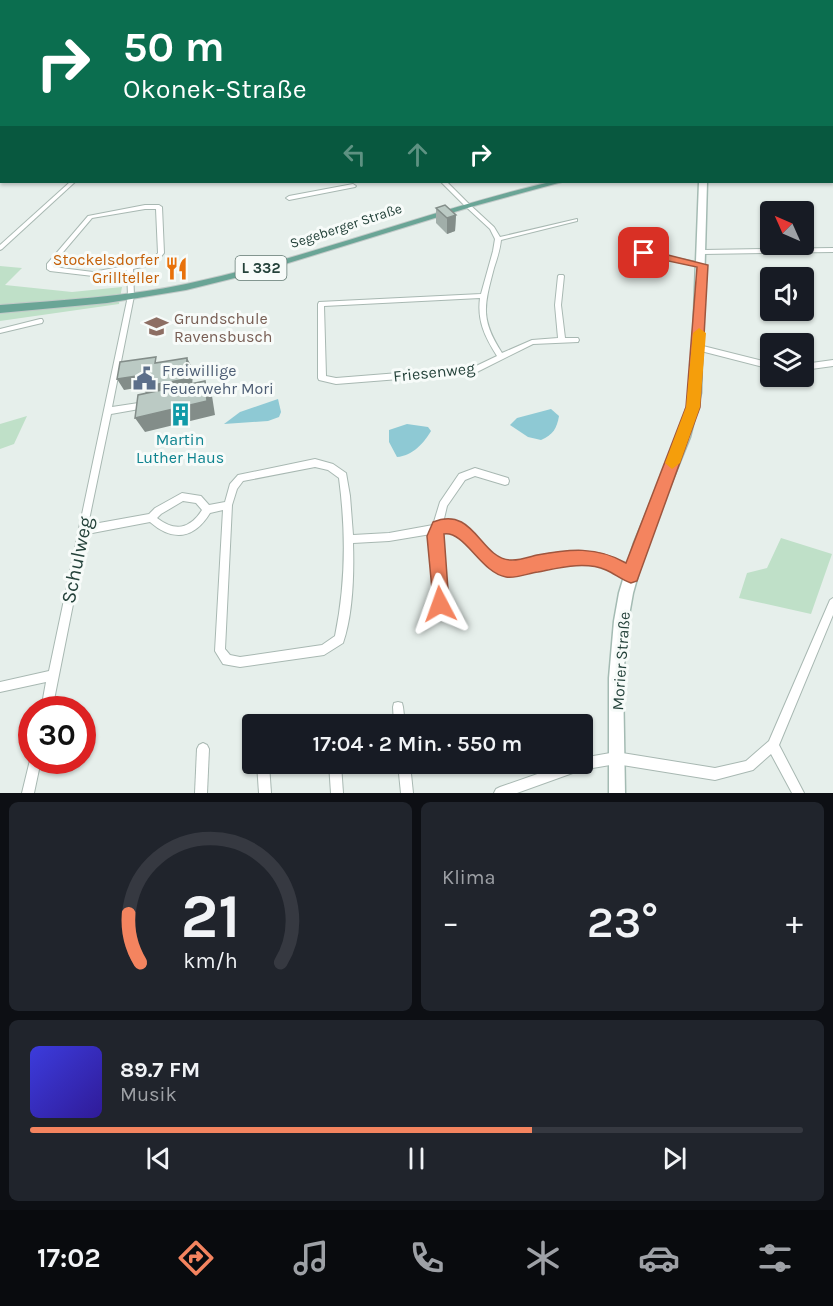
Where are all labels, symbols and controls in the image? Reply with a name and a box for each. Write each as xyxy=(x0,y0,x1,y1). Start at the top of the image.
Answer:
text: 50 m xyxy=(123,22,225,72)
icon: right xyxy=(24,24,102,102)
text: Okonek-Straße xyxy=(123,73,307,105)
icon: left xyxy=(338,138,371,171)
icon: ahead xyxy=(401,138,434,171)
icon: right xyxy=(464,138,497,171)
street label: Segeberger Straße xyxy=(288,200,404,252)
north arrow xyxy=(760,201,814,255)
map controls xyxy=(760,201,814,387)
pin xyxy=(618,227,669,278)
icon: arrive xyxy=(627,236,660,269)
place label: Stockelsdorfer Grillteller xyxy=(53,250,159,287)
restaurant icon: Stockelsdorfer Grillteller xyxy=(164,255,190,281)
road number: L 332 xyxy=(236,256,286,280)
button: sound xyxy=(760,267,814,321)
place label: Grundschule Ravensbusch xyxy=(174,309,272,346)
school or university icon: Grundschule Ravensbusch xyxy=(143,314,169,340)
button: layers xyxy=(760,333,814,387)
street label: Friesenweg xyxy=(392,358,476,386)
place label: Freiwillige Feuerwehr Mori xyxy=(162,361,274,398)
public building icon: Freiwillige Feuerwehr Mori xyxy=(131,366,157,392)
building icon: Martin Luther Haus xyxy=(167,401,193,427)
place label: Martin Luther Haus xyxy=(136,430,224,467)
street label: Schulweg xyxy=(57,514,97,606)
position arrow xyxy=(408,572,472,636)
street label: Morier Straße xyxy=(608,611,634,711)
speed limit sign: 30 xyxy=(18,696,96,774)
text: 17:04 · 2 Min. · 550 m xyxy=(313,731,522,757)
text: Klima xyxy=(442,866,495,889)
text: 21 xyxy=(180,880,240,953)
text: 23° xyxy=(587,896,658,948)
text: − xyxy=(442,903,459,941)
text: + xyxy=(786,903,803,941)
text: km/h xyxy=(183,949,238,974)
text: 89.7 FM xyxy=(120,1057,200,1083)
text: Musik xyxy=(120,1083,177,1106)
icon: previous xyxy=(142,1142,175,1175)
icon: pause xyxy=(400,1142,433,1175)
icon: next xyxy=(658,1142,691,1175)
icon: directions xyxy=(175,1237,217,1279)
icon: music xyxy=(290,1237,332,1279)
icon: phone xyxy=(406,1237,448,1279)
icon: climate xyxy=(522,1237,564,1279)
icon: car xyxy=(638,1237,680,1279)
icon: filters xyxy=(754,1237,796,1279)
text: 17:02 xyxy=(37,1242,101,1274)

